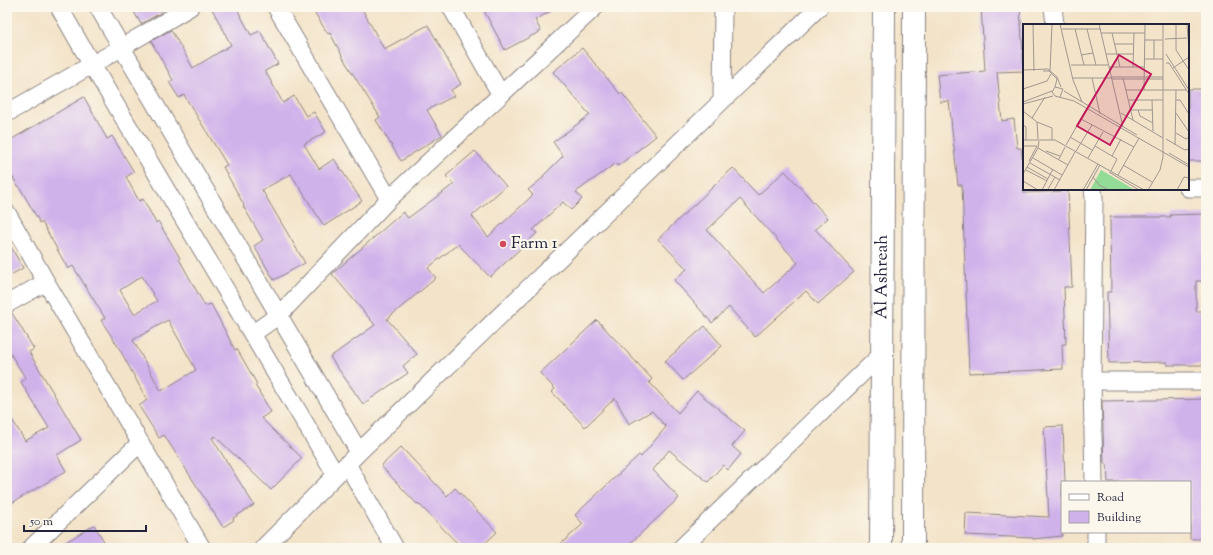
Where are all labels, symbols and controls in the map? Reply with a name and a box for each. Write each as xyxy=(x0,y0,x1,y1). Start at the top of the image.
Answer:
inset map xyxy=(1023,24,1189,190)
place label: Farm 1 xyxy=(511,232,558,256)
street label: Al Ashreah xyxy=(870,235,895,319)
marker: Farm 1 xyxy=(498,239,508,249)
legend xyxy=(1061,481,1191,533)
text: Road xyxy=(1097,489,1124,507)
scale bar xyxy=(24,507,146,533)
text: Building xyxy=(1097,509,1141,527)
text: 50 m xyxy=(29,513,53,531)

